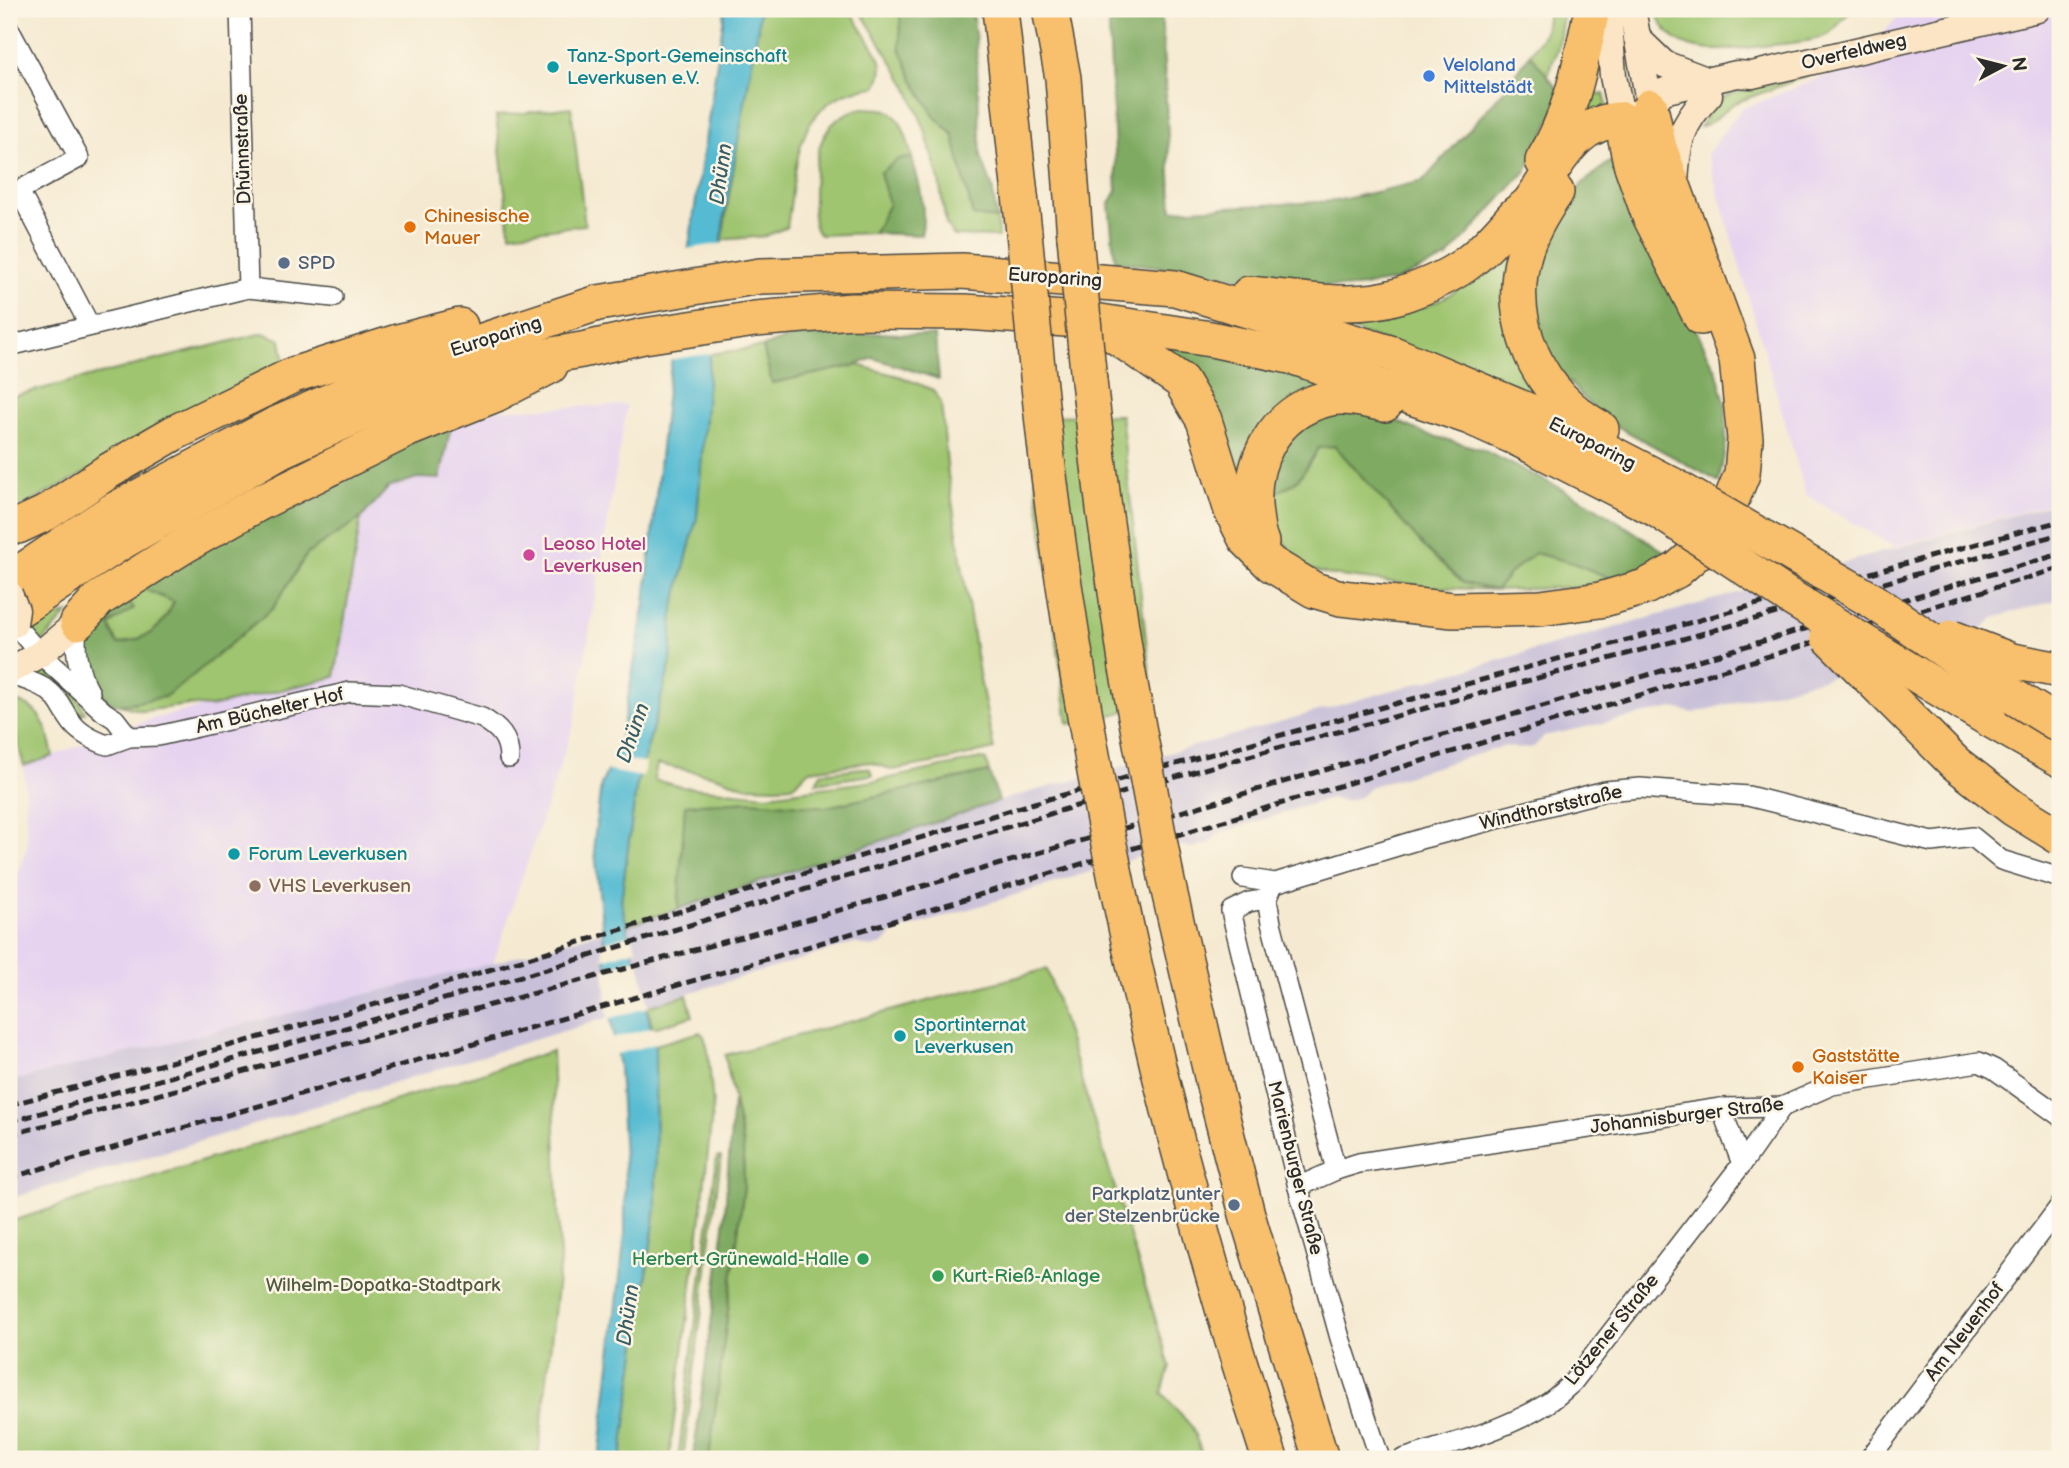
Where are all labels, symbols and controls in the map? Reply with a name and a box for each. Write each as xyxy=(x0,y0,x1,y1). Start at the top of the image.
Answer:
street label: Overfeldweg xyxy=(1799,29,1909,75)
north arrow xyxy=(1968,32,2038,102)
place label: Tanz-Sport-Gemeinschaft Leverkusen e.V. xyxy=(567,45,787,90)
place label: Veloland Mittelstädt xyxy=(1443,54,1533,99)
text: N xyxy=(2006,56,2031,73)
marker: Tanz-Sport-Gemeinschaft Leverkusen e.V. xyxy=(545,59,561,75)
marker: Veloland Mittelstädt xyxy=(1421,68,1437,84)
street label: Dhünnstraße xyxy=(230,93,256,205)
water label: Dhünn xyxy=(704,142,738,206)
place label: Chinesische Mauer xyxy=(424,205,530,250)
marker: Chinesische Mauer xyxy=(402,219,418,235)
place label: SPD xyxy=(298,252,335,275)
marker: SPD xyxy=(276,255,292,271)
street label: Europaring xyxy=(1007,263,1103,293)
street label: Europaring xyxy=(447,311,545,363)
street label: Europaring xyxy=(1545,412,1639,476)
place label: Leoso Hotel Leverkusen xyxy=(543,533,646,578)
marker: Leoso Hotel Leverkusen xyxy=(521,547,537,563)
street label: Am Büchelter Hof xyxy=(194,683,346,739)
water label: Dhünn xyxy=(611,700,655,766)
street label: Windthorststraße xyxy=(1477,780,1625,836)
place label: Forum Leverkusen xyxy=(248,843,408,866)
marker: Forum Leverkusen xyxy=(226,846,242,862)
place label: VHS Leverkusen xyxy=(269,875,411,898)
marker: VHS Leverkusen xyxy=(247,878,263,894)
place label: Sportinternat Leverkusen xyxy=(914,1014,1026,1059)
marker: Sportinternat Leverkusen xyxy=(892,1028,908,1044)
place label: Gaststätte Kaiser xyxy=(1812,1045,1900,1090)
marker: Gaststätte Kaiser xyxy=(1790,1059,1806,1075)
street label: Marienburger Straße xyxy=(1262,1079,1328,1257)
street label: Johannisburger Straße xyxy=(1589,1093,1785,1139)
place label: Parkplatz unter der Stelzenbrücke xyxy=(1064,1183,1221,1228)
marker: Parkplatz unter der Stelzenbrücke xyxy=(1226,1197,1242,1213)
place label: Herbert-Grünewald-Halle xyxy=(632,1248,849,1271)
marker: Herbert-Grünewald-Halle xyxy=(855,1251,871,1267)
place label: Kurt-Rieß-Anlage xyxy=(952,1265,1100,1288)
marker: Kurt-Rieß-Anlage xyxy=(930,1268,946,1284)
street label: Lötzener Straße xyxy=(1560,1270,1664,1390)
park label: Wilhelm-Dopatka-Stadtpark xyxy=(266,1274,501,1297)
street label: Am Neuenhof xyxy=(1920,1278,2010,1386)
water label: Dhünn xyxy=(611,1283,645,1347)

